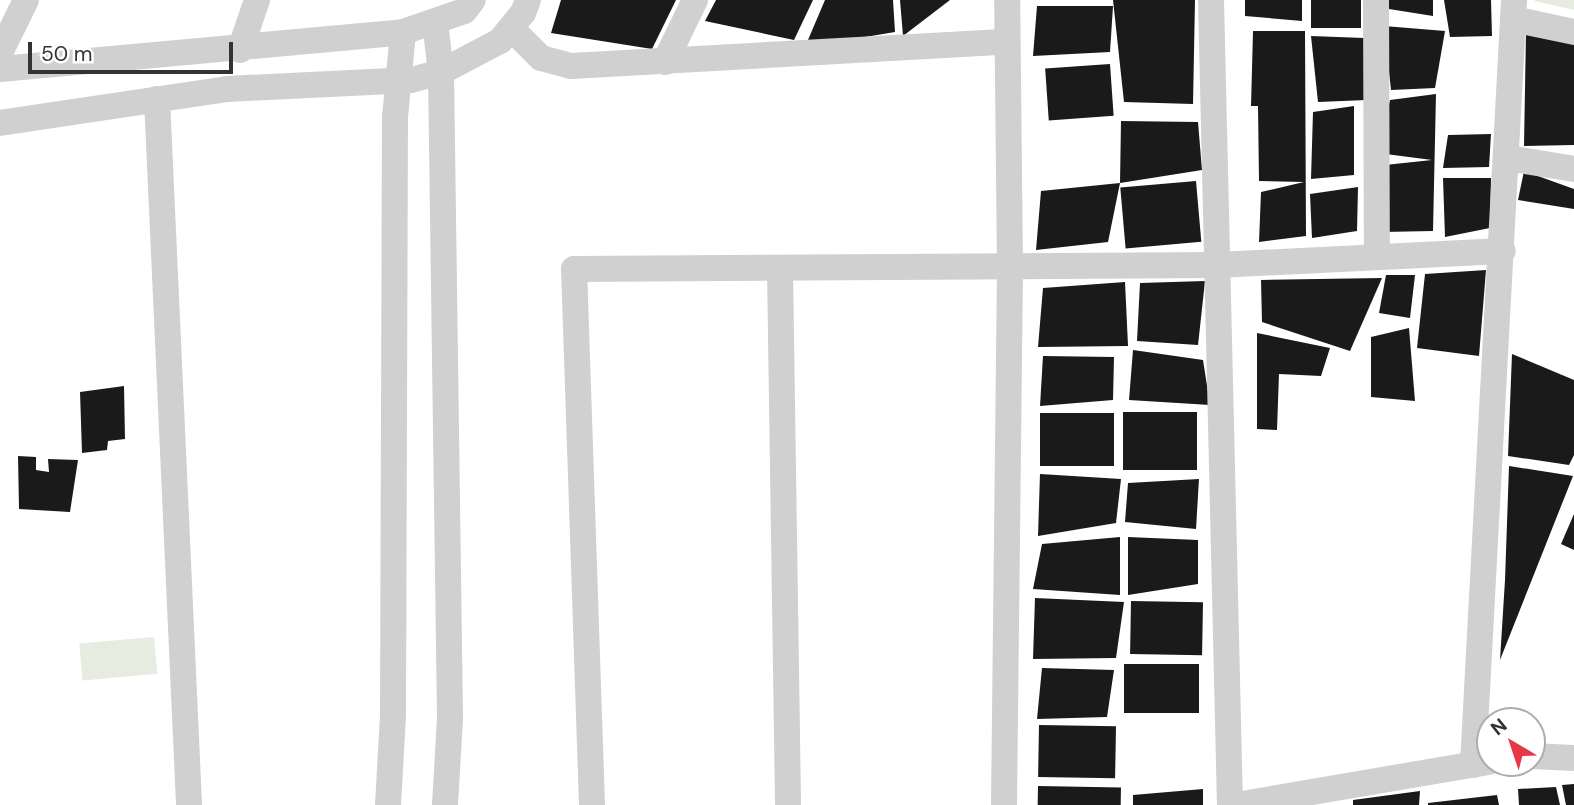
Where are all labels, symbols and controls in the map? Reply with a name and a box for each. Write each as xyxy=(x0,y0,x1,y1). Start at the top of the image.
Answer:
scale bar xyxy=(32,28,236,72)
text: 50 m xyxy=(41,40,92,68)
north arrow xyxy=(1476,707,1546,777)
text: N xyxy=(1485,713,1512,741)

